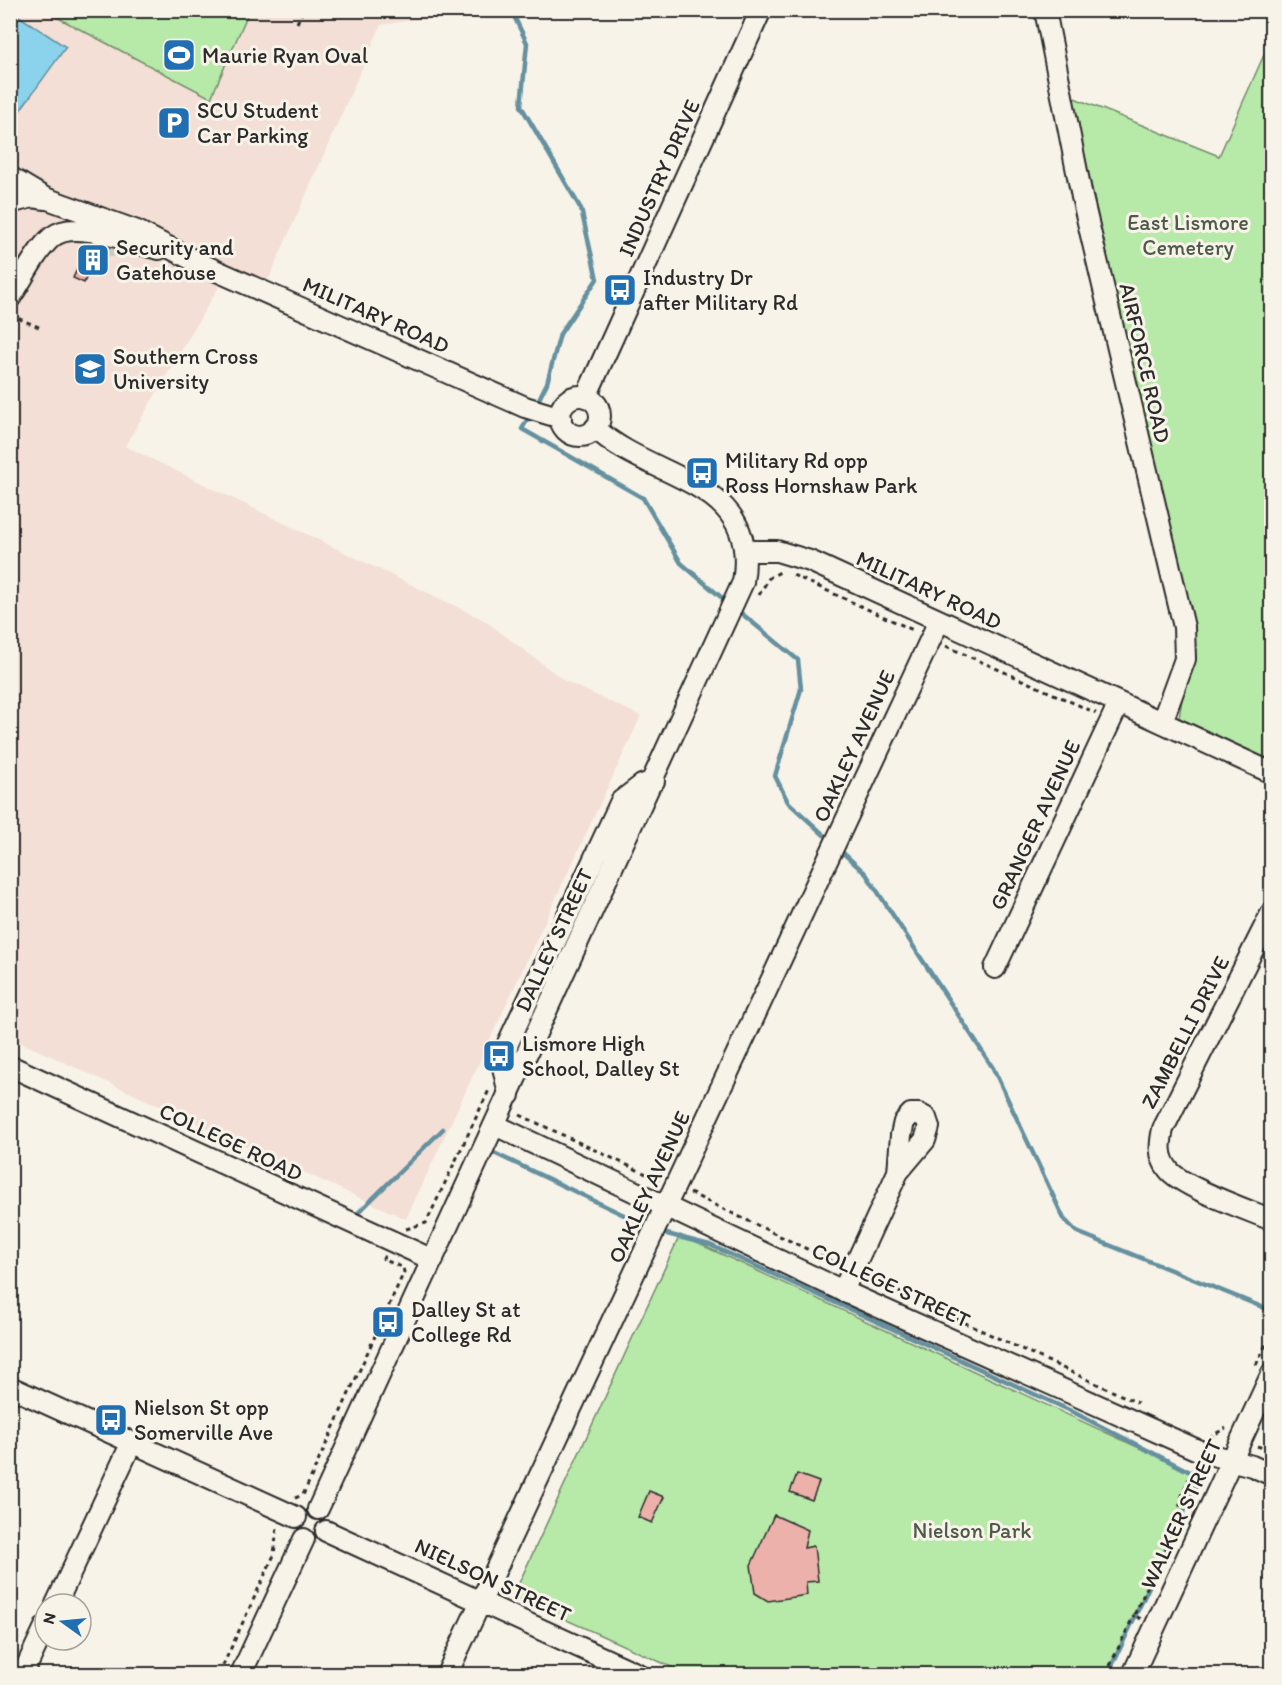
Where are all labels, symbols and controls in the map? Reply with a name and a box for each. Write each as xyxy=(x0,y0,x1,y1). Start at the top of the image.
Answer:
sports icon: Maurie Ryan Oval xyxy=(161,37,197,73)
place label: Maurie Ryan Oval xyxy=(202,42,368,69)
street label: INDUSTRY DRIVE xyxy=(612,95,706,261)
place label: SCU Student Car Parking xyxy=(197,97,319,149)
parking icon: SCU Student Car Parking xyxy=(156,105,192,141)
park label: East Lismore Cemetery xyxy=(1127,209,1249,261)
place label: Security and Gatehouse xyxy=(116,234,234,286)
building icon: Security and Gatehouse xyxy=(75,242,111,278)
place label: Industry Dr after Military Rd xyxy=(643,264,798,316)
street label: MILITARY ROAD xyxy=(298,271,454,359)
bus stop icon: Industry Dr after Military Rd xyxy=(602,272,638,308)
street label: AIRFORCE ROAD xyxy=(1113,280,1177,446)
place label: Southern Cross University xyxy=(113,343,258,395)
school or university icon: Southern Cross University xyxy=(72,351,108,387)
place label: Military Rd opp Ross Hornshaw Park xyxy=(725,447,918,499)
bus stop icon: Military Rd opp Ross Hornshaw Park xyxy=(684,455,720,491)
street label: MILITARY ROAD xyxy=(852,544,1006,636)
street label: OAKLEY AVENUE xyxy=(807,666,901,826)
street label: GRANGER AVENUE xyxy=(984,736,1086,914)
street label: DALLEY STREET xyxy=(509,863,599,1016)
street label: ZAMBELLI DRIVE xyxy=(1135,951,1235,1113)
place label: Lismore High School, Dalley St xyxy=(522,1030,680,1082)
bus stop icon: Lismore High School, Dalley St xyxy=(481,1038,517,1074)
street label: COLLEGE ROAD xyxy=(155,1097,307,1187)
street label: OAKLEY AVENUE xyxy=(602,1107,696,1267)
street label: COLLEGE STREET xyxy=(807,1236,975,1334)
place label: Dalley St at College Rd xyxy=(411,1296,521,1348)
bus stop icon: Dalley St at College Rd xyxy=(370,1304,406,1340)
place label: Nielson St opp Somerville Ave xyxy=(134,1394,273,1446)
bus stop icon: Nielson St opp Somerville Ave xyxy=(93,1402,129,1438)
street label: WALKER STREET xyxy=(1134,1434,1228,1594)
park label: Nielson Park xyxy=(913,1517,1031,1544)
street label: NIELSON STREET xyxy=(411,1532,576,1628)
north arrow xyxy=(33,1592,93,1652)
text: N xyxy=(38,1611,60,1626)

